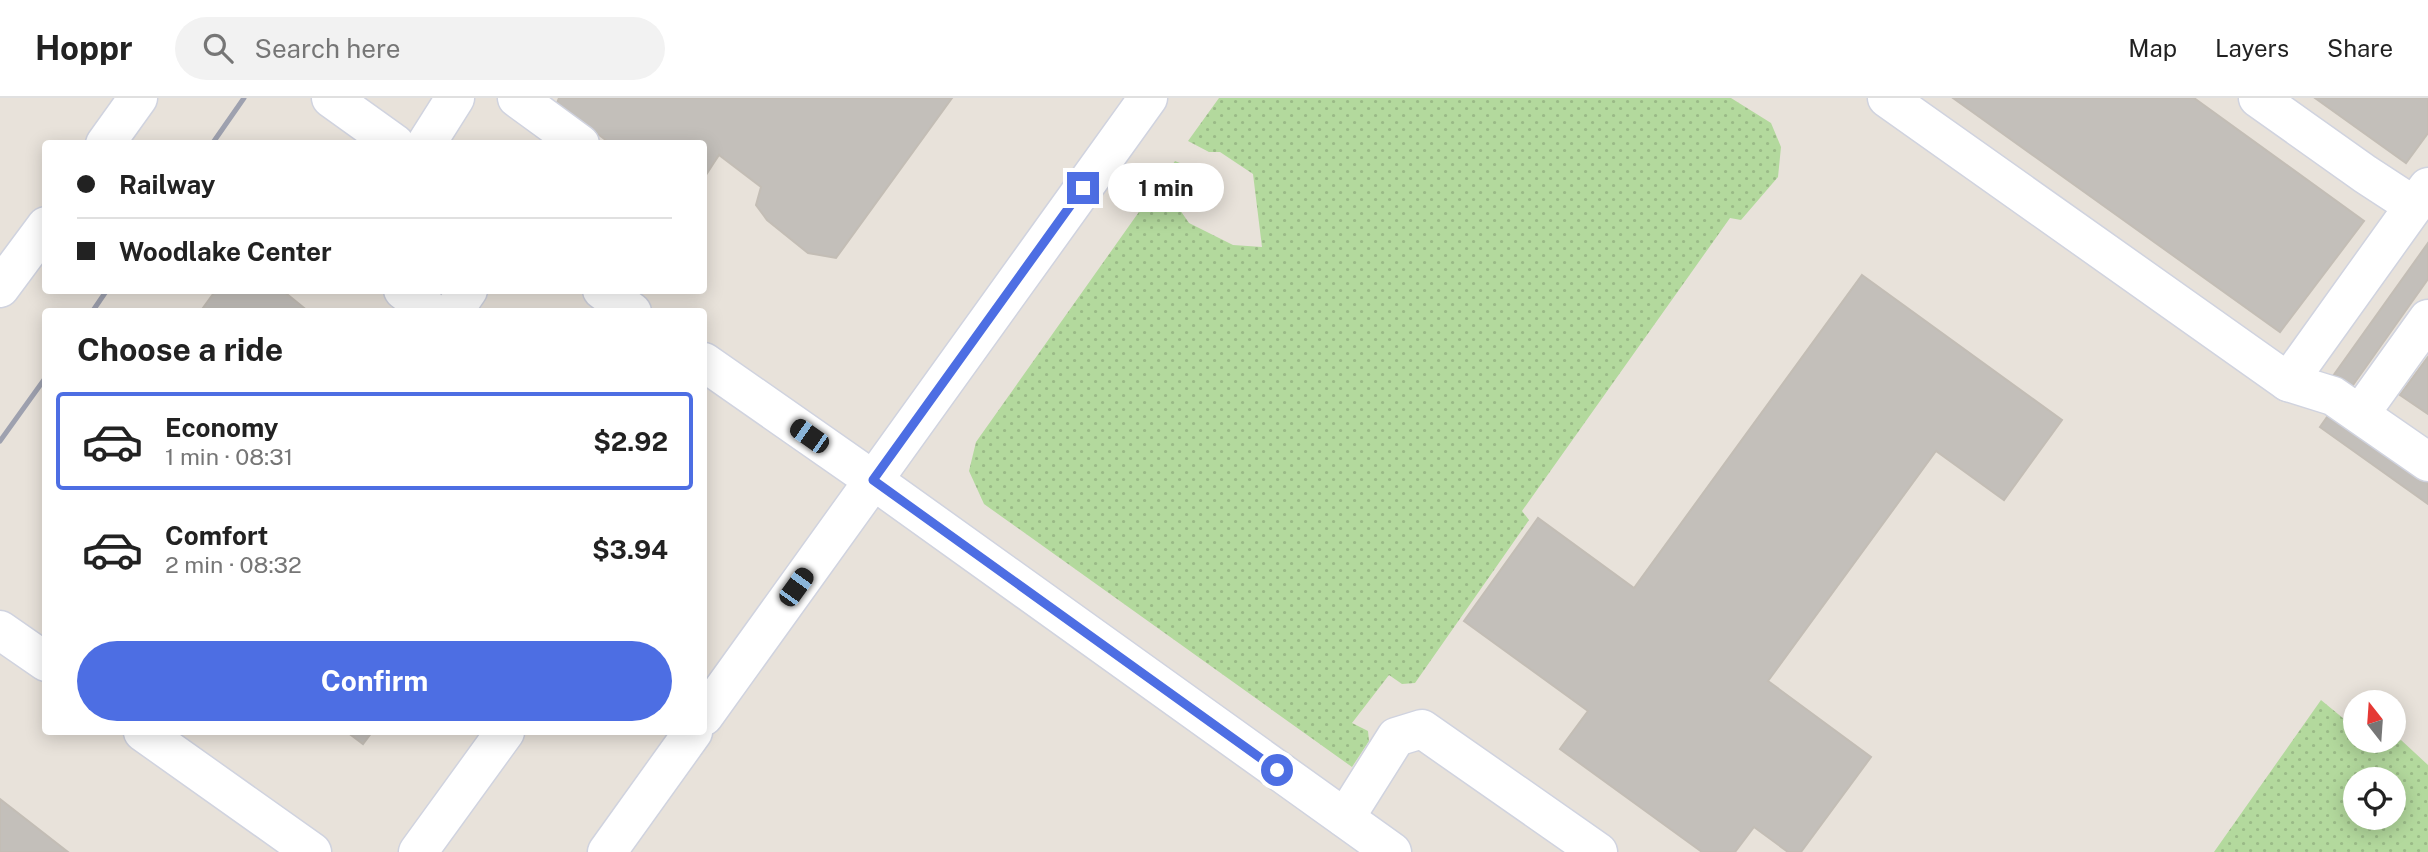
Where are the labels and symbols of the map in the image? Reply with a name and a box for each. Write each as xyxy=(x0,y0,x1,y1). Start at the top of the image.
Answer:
callout: 1 min xyxy=(1108,164,1223,212)
route end xyxy=(1067,172,1099,204)
car xyxy=(786,415,833,457)
car xyxy=(776,564,817,610)
north arrow xyxy=(2343,690,2406,752)
route start xyxy=(1261,754,1293,786)

